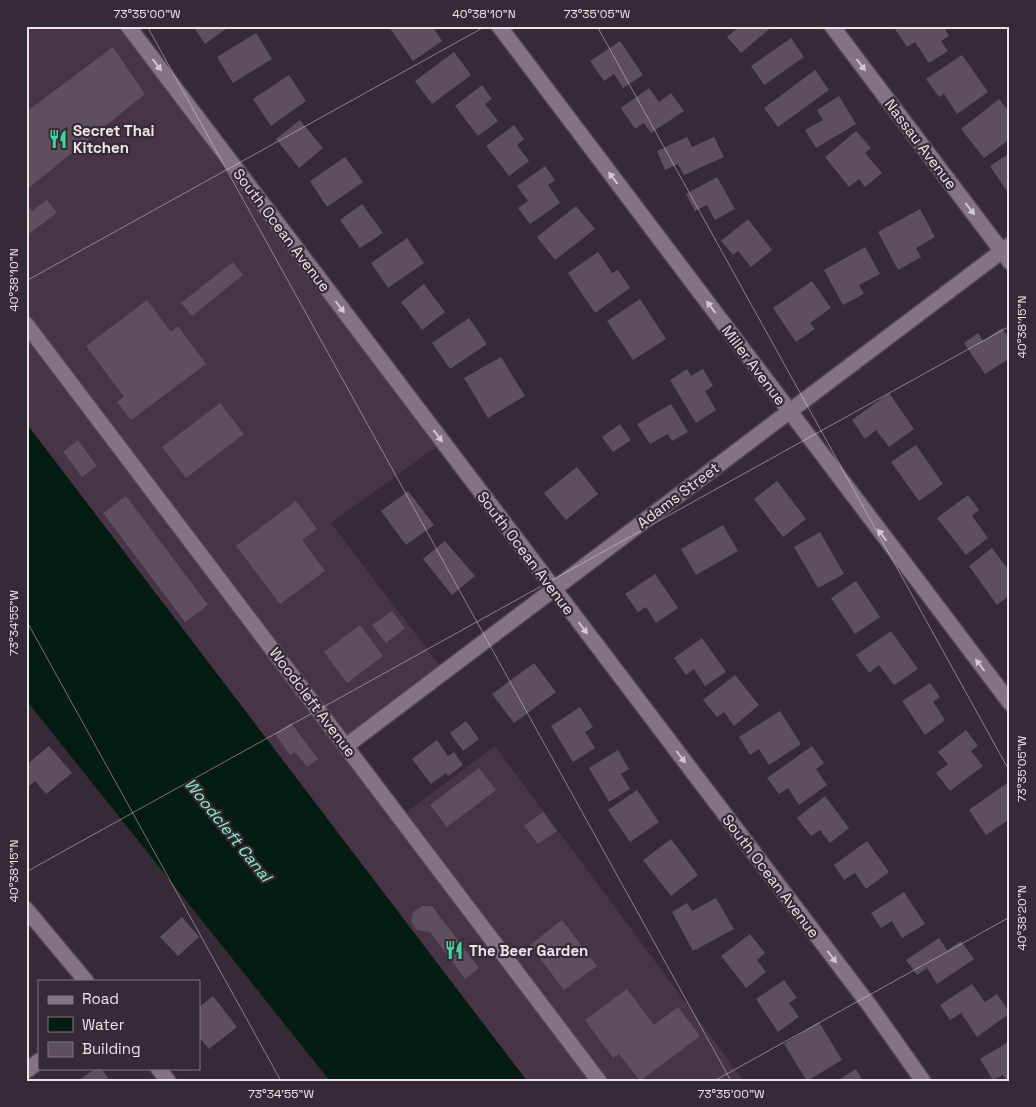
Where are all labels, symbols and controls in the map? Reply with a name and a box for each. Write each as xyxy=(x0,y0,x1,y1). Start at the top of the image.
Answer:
text: 73°35'00"W xyxy=(113,6,181,22)
text: 40°38'10"N xyxy=(452,6,516,22)
text: 73°35'05"W xyxy=(564,6,631,22)
one-way arrow xyxy=(152,58,163,71)
one-way arrow xyxy=(856,58,866,72)
street label: Nassau Avenue xyxy=(881,95,961,193)
place label: Secret Thai Kitchen xyxy=(73,121,155,157)
restaurant icon: Secret Thai Kitchen xyxy=(47,128,69,150)
street label: South Ocean Avenue xyxy=(229,164,335,296)
one-way arrow xyxy=(608,171,618,185)
one-way arrow xyxy=(964,202,975,215)
text: 40°38'10"N xyxy=(6,248,22,312)
text: 40°38'15"N xyxy=(1014,296,1030,358)
one-way arrow xyxy=(334,300,345,313)
one-way arrow xyxy=(705,301,716,314)
street label: Miller Avenue xyxy=(718,321,790,409)
one-way arrow xyxy=(432,429,443,442)
street label: Adams Street xyxy=(633,458,723,532)
street label: South Ocean Avenue xyxy=(473,487,579,619)
one-way arrow xyxy=(877,529,888,542)
text: 73°34'55"W xyxy=(6,590,22,656)
one-way arrow xyxy=(577,621,588,634)
street label: Woodcleft Avenue xyxy=(266,643,360,761)
one-way arrow xyxy=(975,659,986,672)
text: 73°35'05"W xyxy=(1014,735,1030,802)
one-way arrow xyxy=(676,751,686,764)
water label: Woodcleft Canal xyxy=(180,774,277,888)
street label: South Ocean Avenue xyxy=(718,810,824,942)
text: 40°38'15"N xyxy=(6,840,22,902)
text: 40°38'20"N xyxy=(1014,885,1030,951)
restaurant icon: The Beer Garden xyxy=(443,939,465,961)
place label: The Beer Garden xyxy=(469,941,588,960)
one-way arrow xyxy=(827,950,838,963)
legend xyxy=(38,980,200,1070)
text: Road xyxy=(82,989,119,1008)
text: Water xyxy=(82,1015,125,1034)
text: Building xyxy=(82,1039,141,1058)
text: 73°34'55"W xyxy=(248,1086,314,1102)
text: 73°35'00"W xyxy=(697,1086,765,1102)

